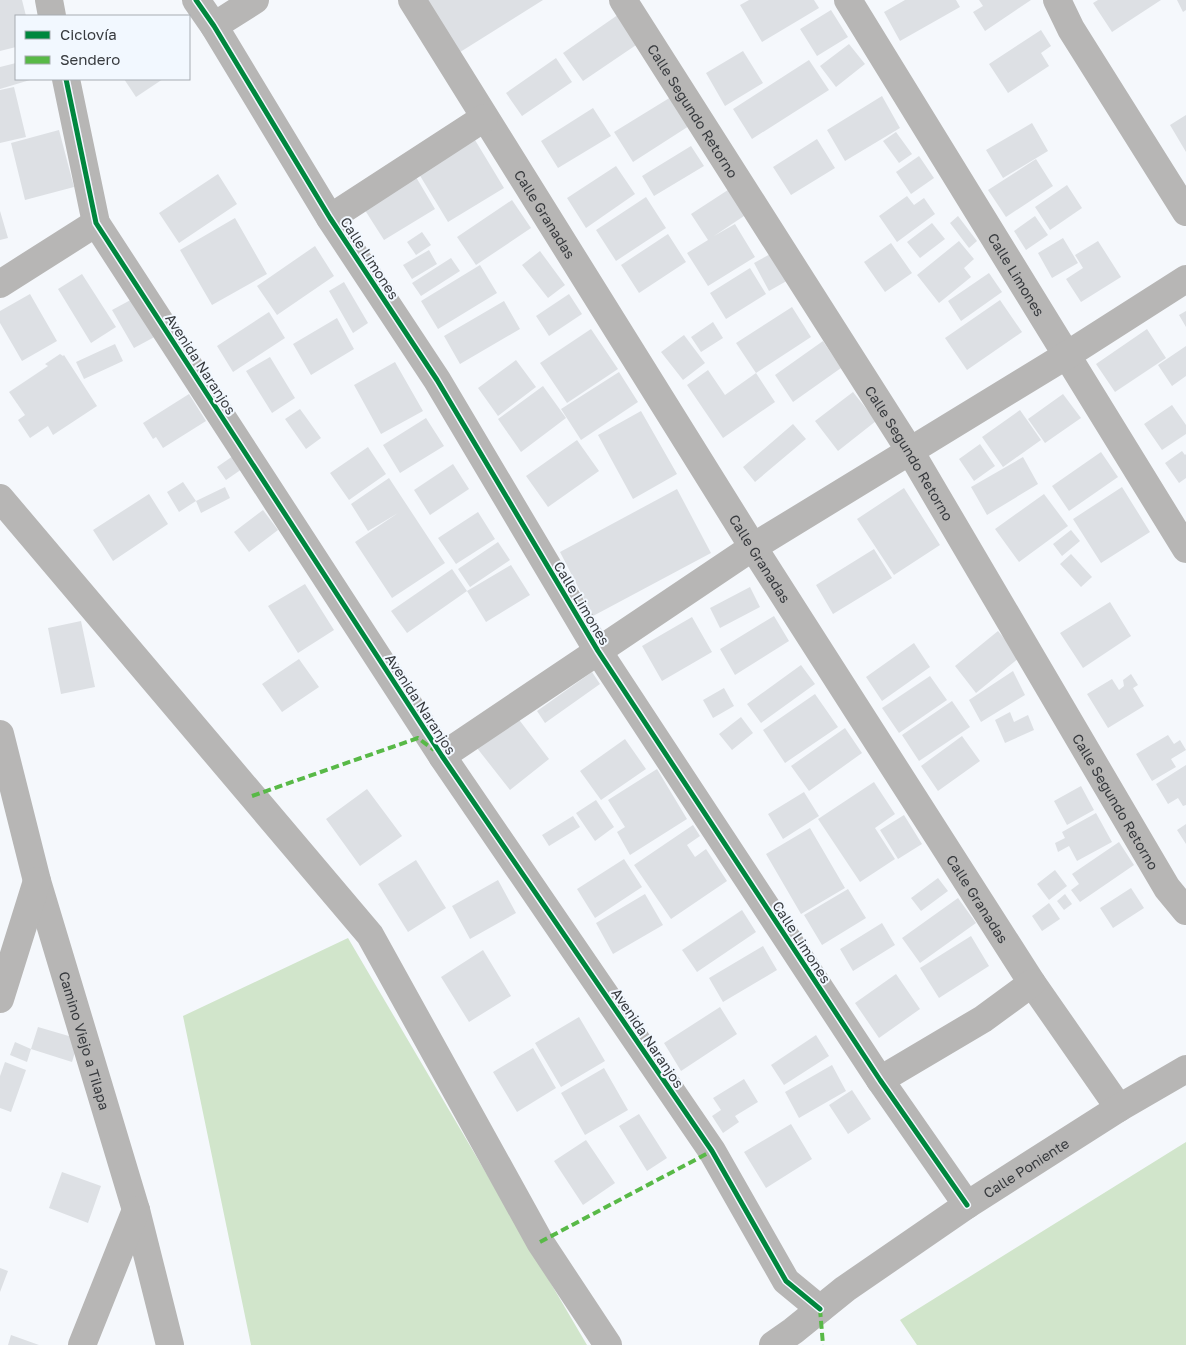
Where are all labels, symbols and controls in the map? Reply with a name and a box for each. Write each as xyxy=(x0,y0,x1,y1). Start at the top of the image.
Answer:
legend xyxy=(15,15,190,80)
text: Ciclovía xyxy=(60,25,117,43)
street label: Calle Segundo Retorno xyxy=(644,40,742,181)
text: Sendero xyxy=(60,50,120,68)
street label: Calle Granadas xyxy=(511,166,579,261)
street label: Calle Limones xyxy=(337,214,403,302)
street label: Calle Limones xyxy=(985,229,1049,319)
street label: Avenida Naranjos xyxy=(162,310,240,418)
street label: Calle Segundo Retorno xyxy=(862,382,957,523)
street label: Calle Granadas xyxy=(726,511,795,606)
street label: Calle Limones xyxy=(550,558,614,648)
street label: Avenida Naranjos xyxy=(382,650,460,758)
street label: Calle Segundo Retorno xyxy=(1069,730,1163,873)
street label: Calle Granadas xyxy=(943,851,1013,946)
street label: Calle Limones xyxy=(769,898,835,986)
street label: Camino Viejo a Tilapa xyxy=(56,969,114,1112)
street label: Avenida Naranjos xyxy=(608,985,688,1091)
street label: Calle Poniente xyxy=(980,1134,1072,1201)

